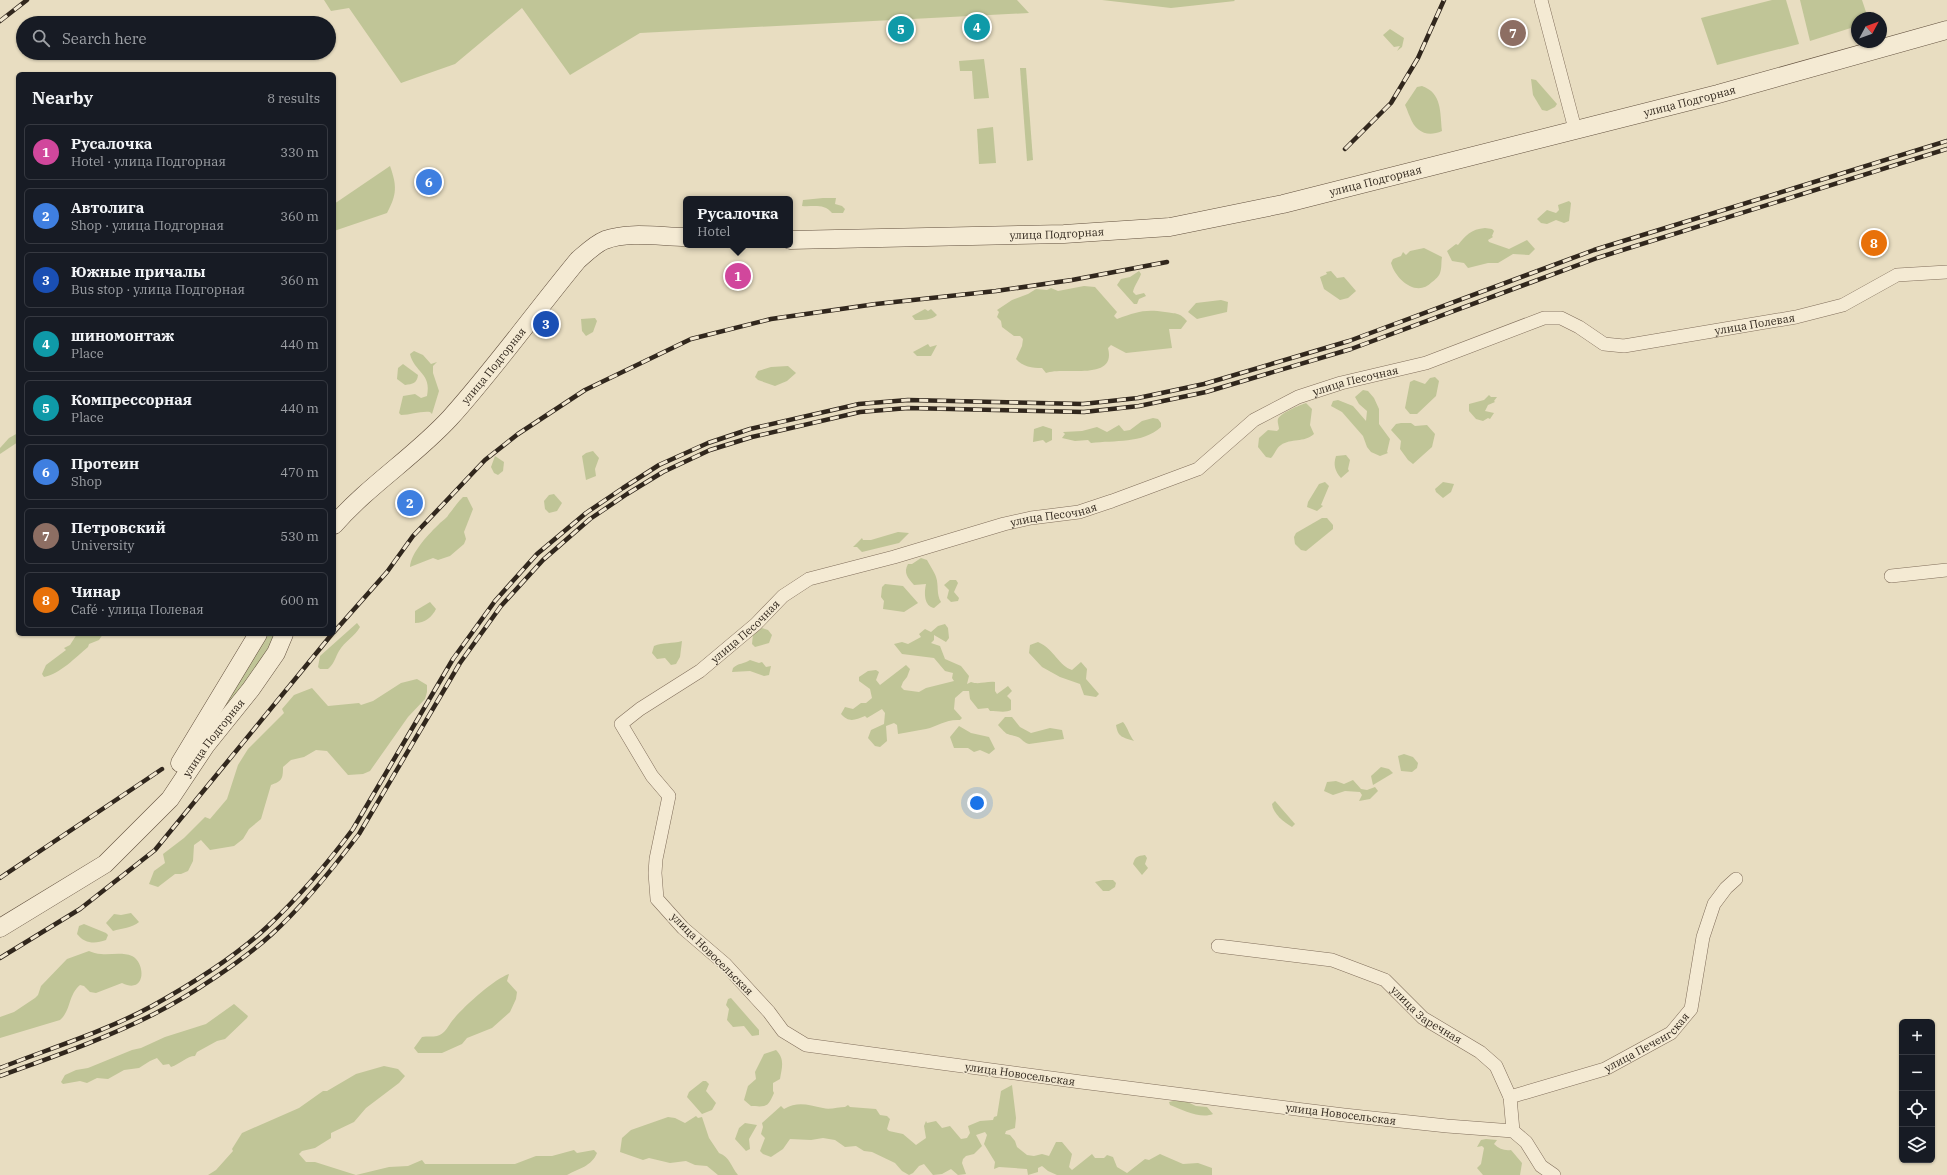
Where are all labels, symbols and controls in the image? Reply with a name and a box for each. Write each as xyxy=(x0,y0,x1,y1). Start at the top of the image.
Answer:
pin: 4 xyxy=(964,12,990,42)
north arrow xyxy=(1851,12,1887,48)
pin: 5 xyxy=(888,14,914,44)
search box xyxy=(16,16,336,60)
pin: 7 xyxy=(1500,18,1526,48)
icon: search xyxy=(30,27,52,49)
text: Search here xyxy=(62,29,147,48)
street label: улица Подгорная xyxy=(1642,82,1737,120)
text: Nearby xyxy=(32,87,93,109)
text: 8 results xyxy=(267,90,320,107)
text: Русалочка xyxy=(71,134,152,153)
text: 1 xyxy=(42,144,50,161)
text: 330 m xyxy=(280,144,319,161)
text: Hotel · улица Подгорная xyxy=(71,153,226,170)
street label: улица Подгорная xyxy=(1328,162,1423,199)
pin: 6 xyxy=(416,167,442,197)
popup xyxy=(683,196,793,248)
text: Автолига xyxy=(71,198,144,217)
text: Русалочка xyxy=(697,204,779,223)
text: 2 xyxy=(42,208,50,225)
text: 360 m xyxy=(280,208,319,225)
text: Shop · улица Подгорная xyxy=(71,217,224,234)
text: Hotel xyxy=(697,223,730,240)
street label: улица Подгорная xyxy=(1010,224,1105,242)
pin: 8 xyxy=(1861,228,1887,258)
pin: 1 xyxy=(725,261,751,291)
text: Южные причалы xyxy=(71,262,206,281)
text: 3 xyxy=(42,272,50,289)
text: 360 m xyxy=(280,272,319,289)
text: Bus stop · улица Подгорная xyxy=(71,281,245,298)
pin: 3 xyxy=(533,309,559,339)
street label: улица Полевая xyxy=(1713,310,1796,338)
street label: улица Подгорная xyxy=(458,325,529,407)
text: шиномонтаж xyxy=(71,326,174,345)
text: 4 xyxy=(42,336,50,353)
text: 440 m xyxy=(280,336,319,353)
text: Place xyxy=(71,345,104,362)
street label: улица Песочная xyxy=(1311,363,1400,399)
text: Компрессорная xyxy=(71,390,192,409)
text: 5 xyxy=(42,400,50,417)
text: 440 m xyxy=(280,400,319,417)
text: Place xyxy=(71,409,104,426)
text: Протеин xyxy=(71,454,139,473)
text: 6 xyxy=(42,464,50,481)
text: 470 m xyxy=(280,464,319,481)
text: Shop xyxy=(71,473,102,490)
pin: 2 xyxy=(397,488,423,518)
street label: улица Песочная xyxy=(1009,500,1099,529)
text: Петровский xyxy=(71,518,166,537)
text: 7 xyxy=(42,528,50,545)
text: 530 m xyxy=(280,528,319,545)
text: University xyxy=(71,537,134,554)
text: Чинар xyxy=(71,582,121,601)
text: 8 xyxy=(42,592,50,609)
text: 600 m xyxy=(280,592,319,609)
street label: улица Песочная xyxy=(708,597,783,666)
text: Café · улица Полевая xyxy=(71,601,204,618)
street label: улица Подгорная xyxy=(180,696,247,780)
your location xyxy=(967,793,987,813)
street label: улица Новосельская xyxy=(668,910,756,998)
street label: улица Заречная xyxy=(1388,983,1465,1047)
street label: улица Печенгская xyxy=(1602,1010,1692,1075)
map controls xyxy=(1899,1019,1935,1163)
button: + xyxy=(1899,1019,1935,1055)
button: − xyxy=(1899,1055,1935,1091)
street label: улица Новосельская xyxy=(964,1059,1076,1089)
button: locate xyxy=(1899,1091,1935,1127)
street label: улица Новосельская xyxy=(1285,1100,1397,1128)
button: layers xyxy=(1899,1127,1935,1163)

